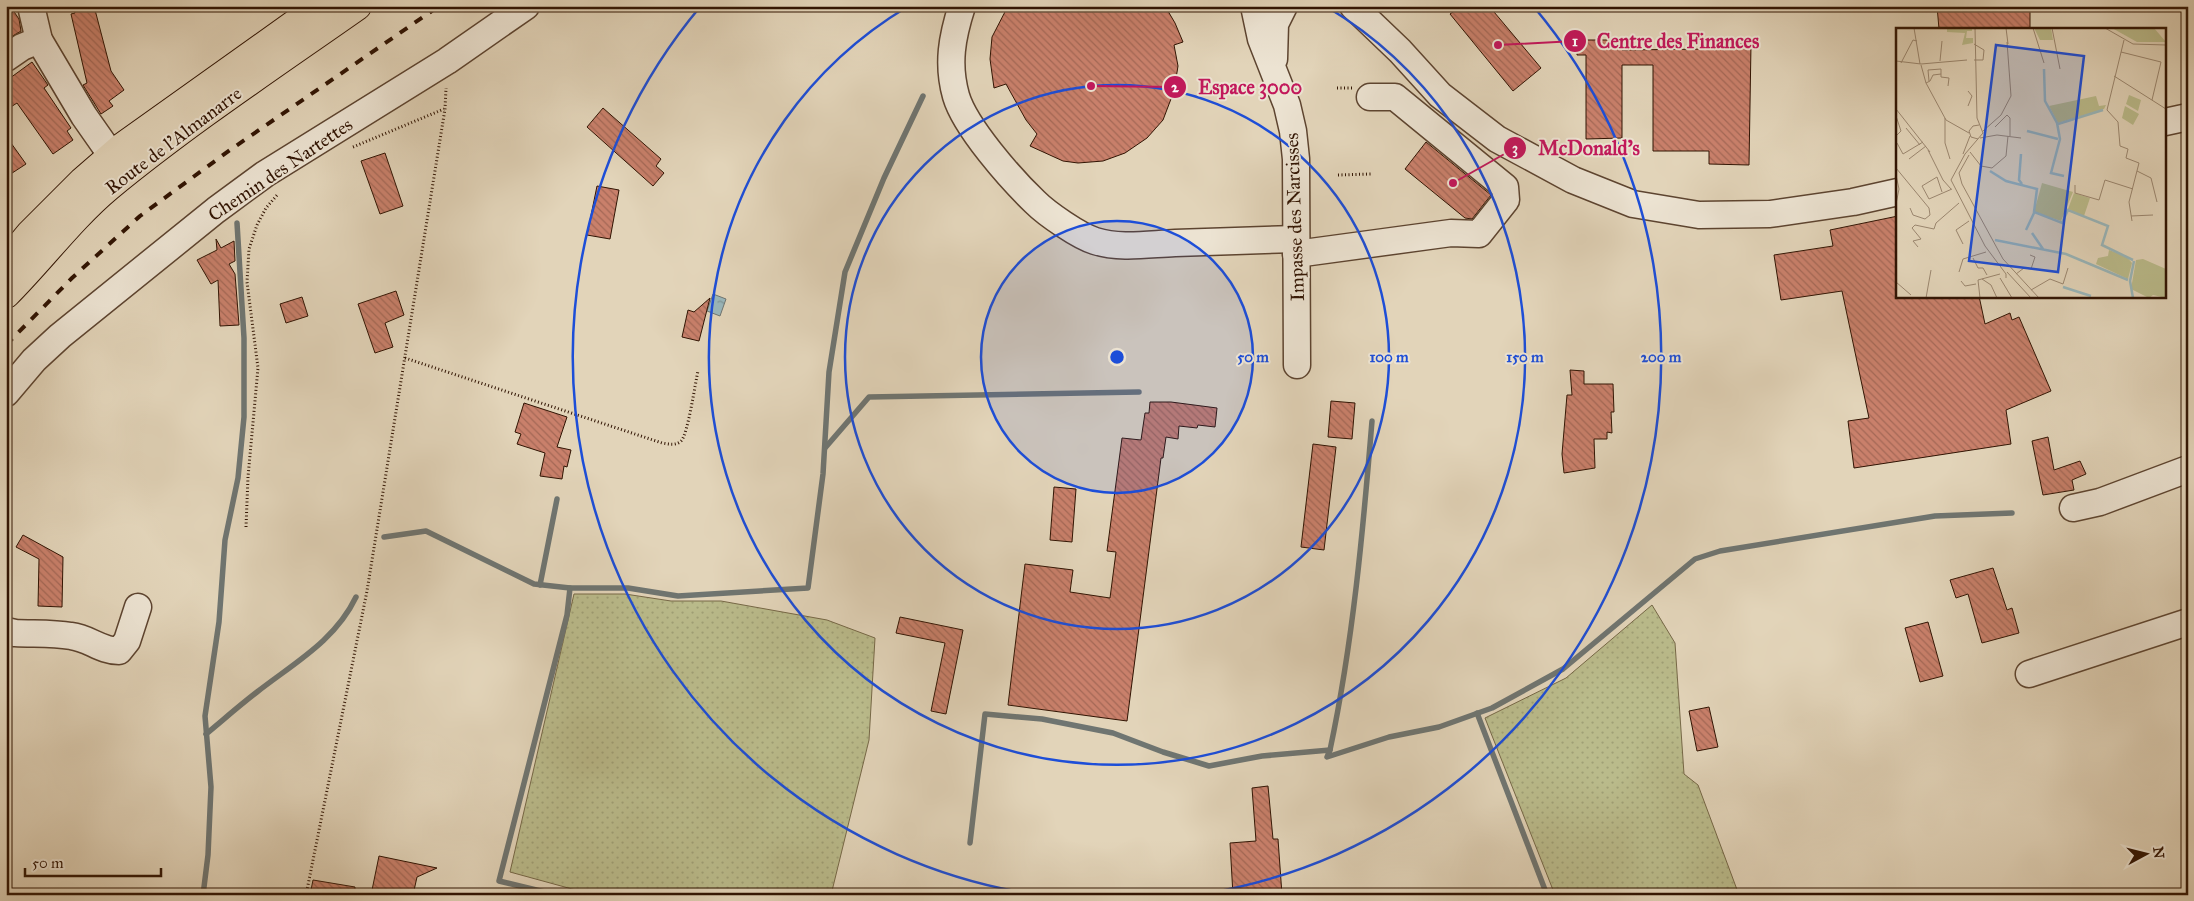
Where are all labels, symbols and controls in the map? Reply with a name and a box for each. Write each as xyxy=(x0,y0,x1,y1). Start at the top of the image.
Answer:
callout: Centre des Finances xyxy=(1562,24,1770,59)
inset map xyxy=(1896,28,2166,298)
text: Centre des Finances xyxy=(1597,29,1760,53)
text: 1 xyxy=(1572,32,1578,50)
callout: Espace 3000 xyxy=(1163,69,1312,104)
text: Espace 3000 xyxy=(1198,75,1302,100)
text: 2 xyxy=(1171,78,1179,96)
street label: Route de l'Almanarre xyxy=(101,82,246,199)
street label: Chemin des Nartettes xyxy=(204,113,357,226)
callout: McDonald's xyxy=(1503,130,1649,165)
street label: Impasse des Narcisses xyxy=(1280,132,1309,302)
text: McDonald's xyxy=(1538,136,1640,160)
text: 3 xyxy=(1512,139,1518,158)
centre of rings xyxy=(1108,348,1126,366)
text: 50 m xyxy=(1237,348,1269,366)
text: 100 m xyxy=(1369,348,1409,366)
text: 150 m xyxy=(1506,348,1544,366)
text: 200 m xyxy=(1641,348,1682,366)
north arrow xyxy=(2122,828,2172,878)
scale bar xyxy=(25,846,161,878)
text: N xyxy=(2149,846,2168,860)
text: 50 m xyxy=(32,854,64,872)

